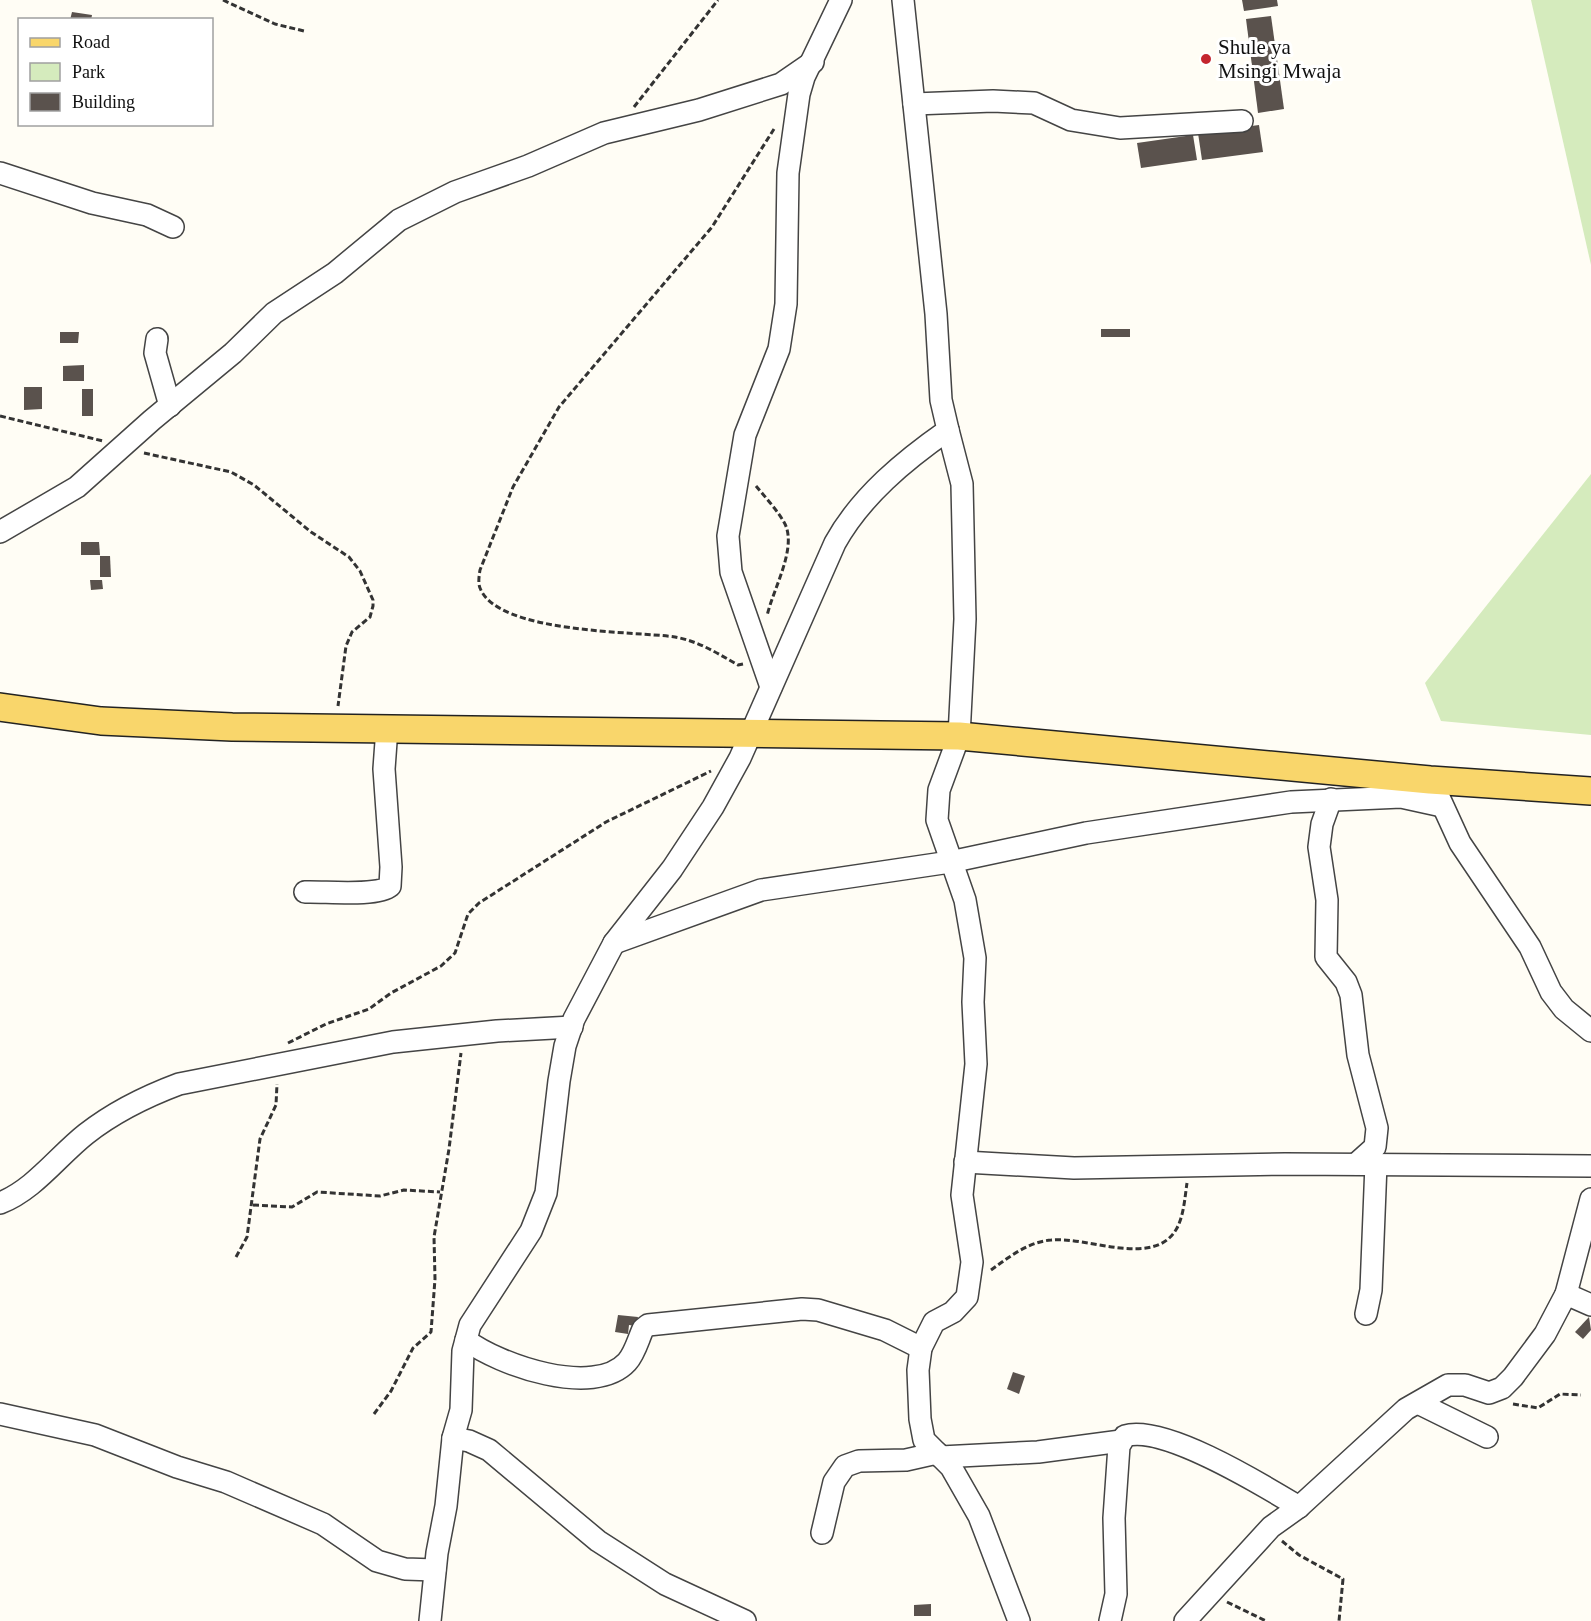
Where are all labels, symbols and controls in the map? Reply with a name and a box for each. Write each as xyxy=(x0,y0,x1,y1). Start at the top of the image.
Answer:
legend xyxy=(18,18,213,126)
text: Road xyxy=(72,32,110,52)
place label: Shule ya Msingi Mwaja xyxy=(1218,35,1342,83)
marker: Shule ya Msingi Mwaja xyxy=(1199,52,1213,66)
text: Park xyxy=(72,62,105,82)
text: Building xyxy=(72,92,135,112)

